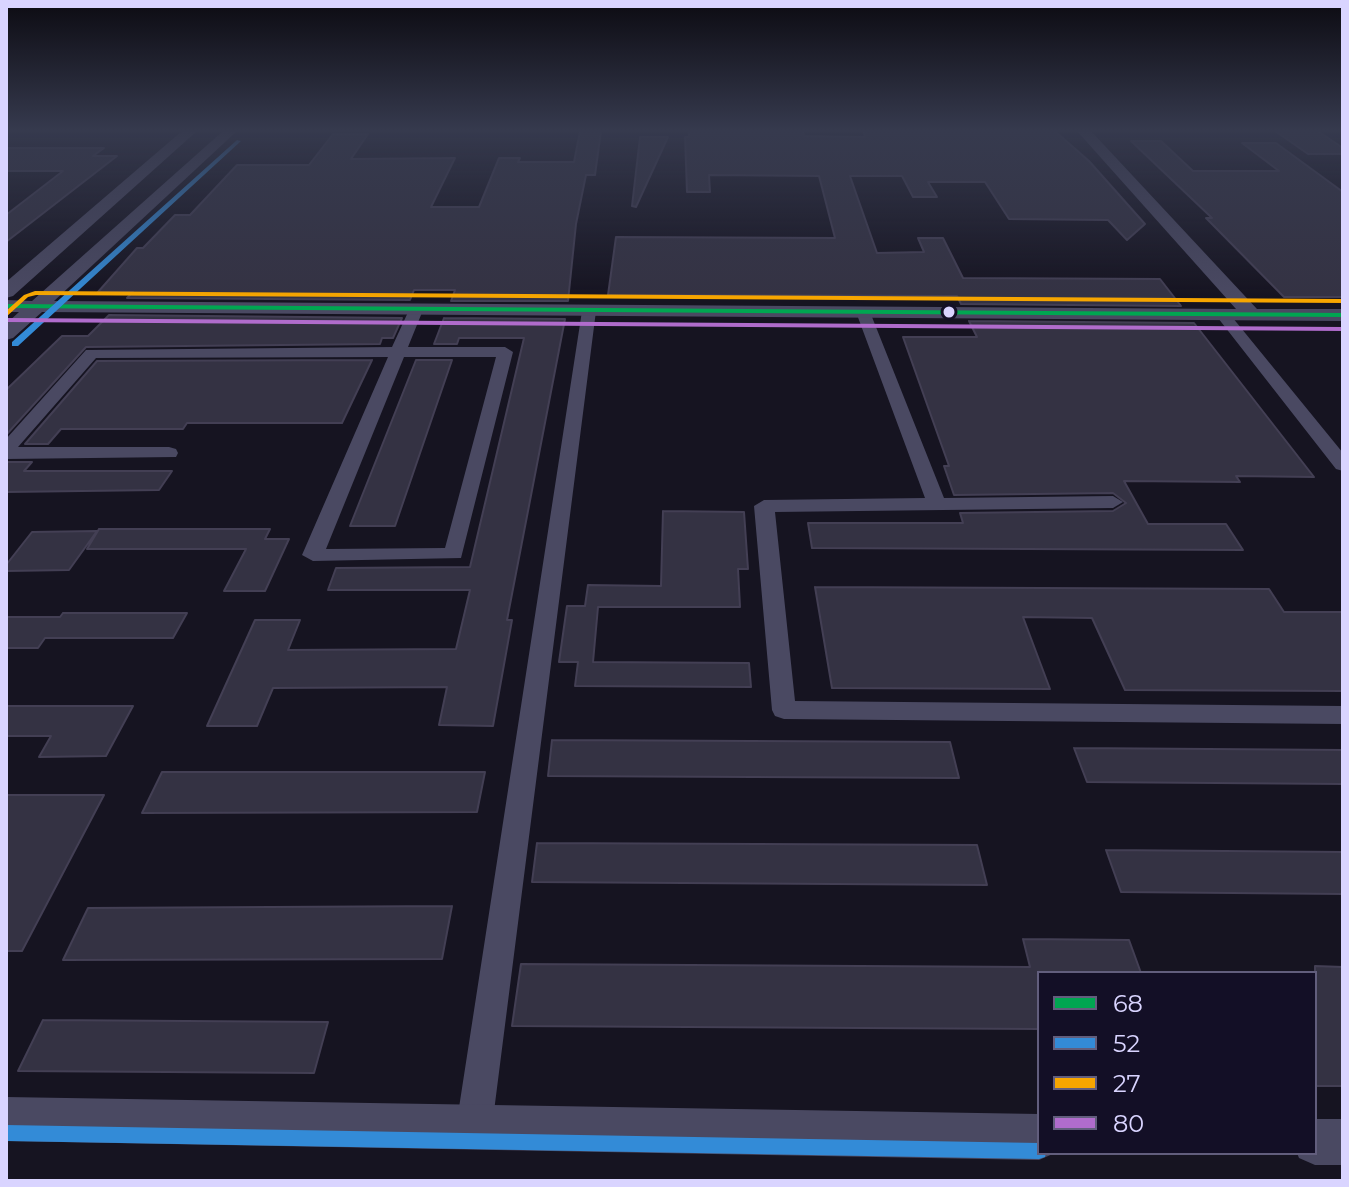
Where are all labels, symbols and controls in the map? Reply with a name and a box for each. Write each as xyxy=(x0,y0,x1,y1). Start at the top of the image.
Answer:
unlabelled marker xyxy=(941,304,957,320)
legend xyxy=(1037,971,1317,1155)
text: 68 xyxy=(1113,989,1143,1018)
text: 52 xyxy=(1113,1029,1140,1058)
text: 27 xyxy=(1113,1069,1141,1098)
text: 80 xyxy=(1113,1109,1144,1138)

